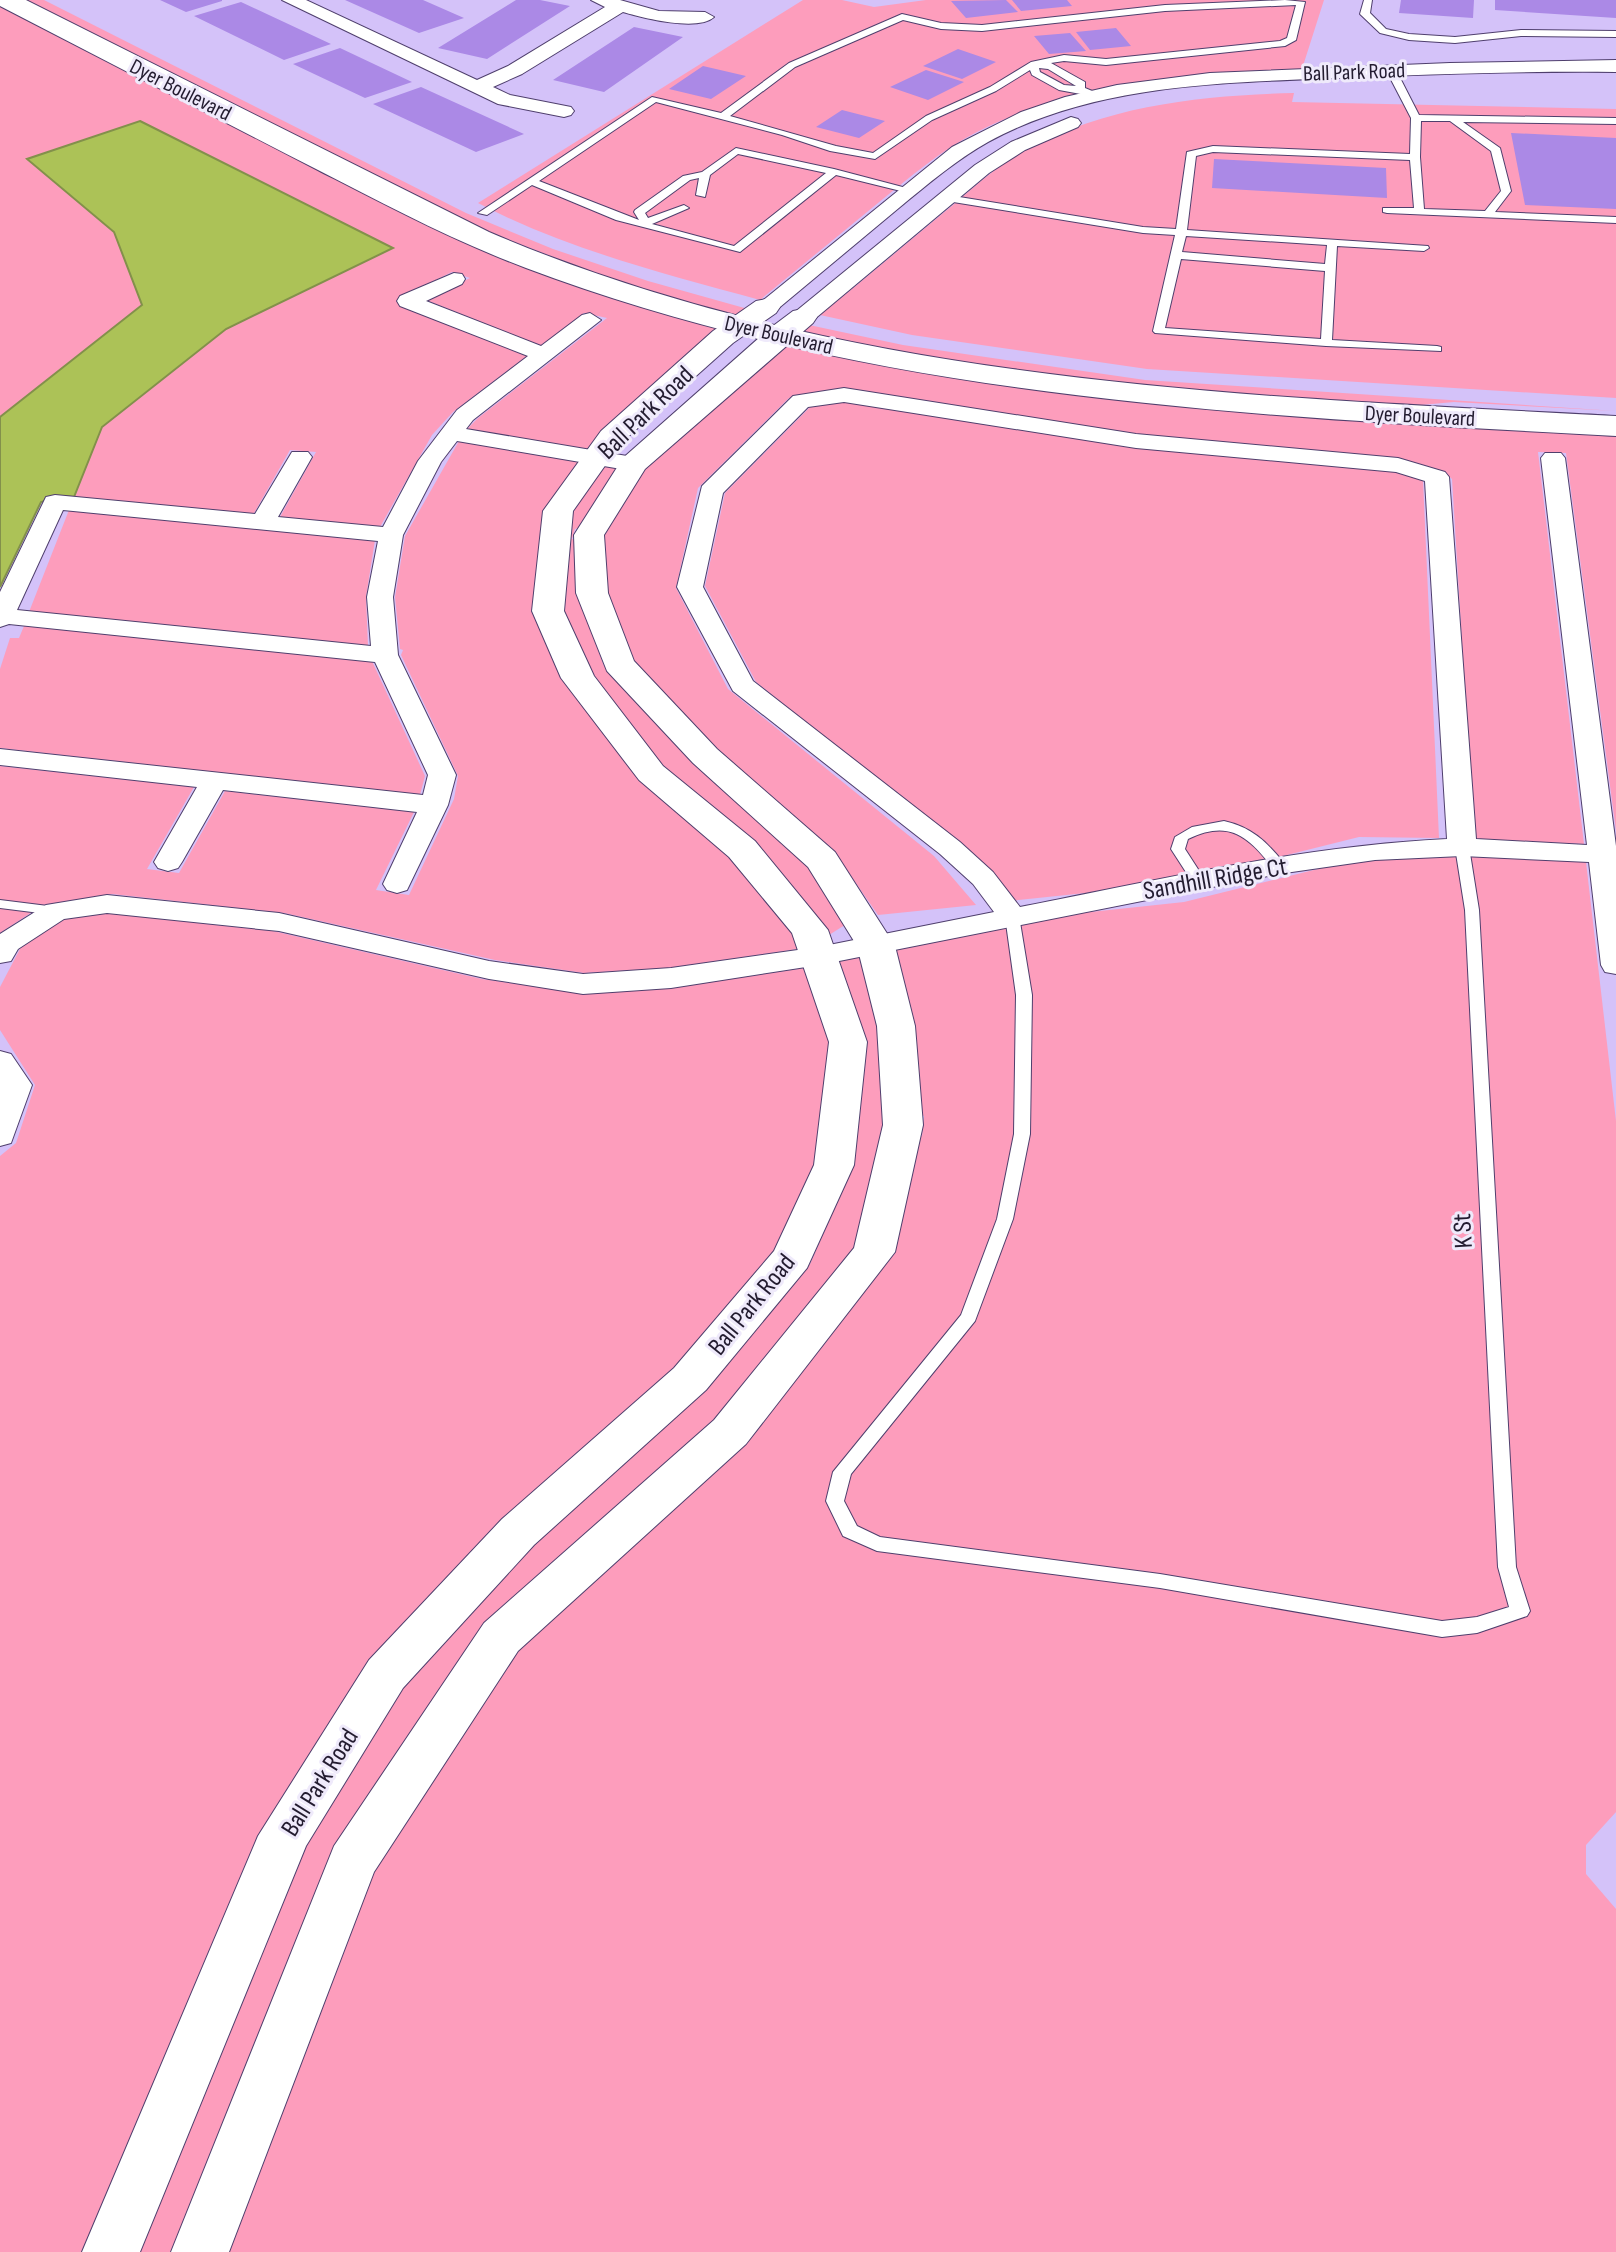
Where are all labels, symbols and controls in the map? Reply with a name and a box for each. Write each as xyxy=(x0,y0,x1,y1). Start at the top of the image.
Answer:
street label: Dyer Boulevard xyxy=(125,53,236,127)
street label: Ball Park Road xyxy=(1302,57,1406,88)
street label: Dyer Boulevard xyxy=(722,310,835,361)
street label: Ball Park Road xyxy=(592,360,700,466)
street label: Dyer Boulevard xyxy=(1364,400,1476,433)
street label: Sandhill Ridge Ct xyxy=(1141,852,1290,907)
street label: K St xyxy=(1447,1213,1480,1249)
street label: Ball Park Road xyxy=(702,1248,802,1362)
street label: Ball Park Road xyxy=(275,1723,365,1842)

